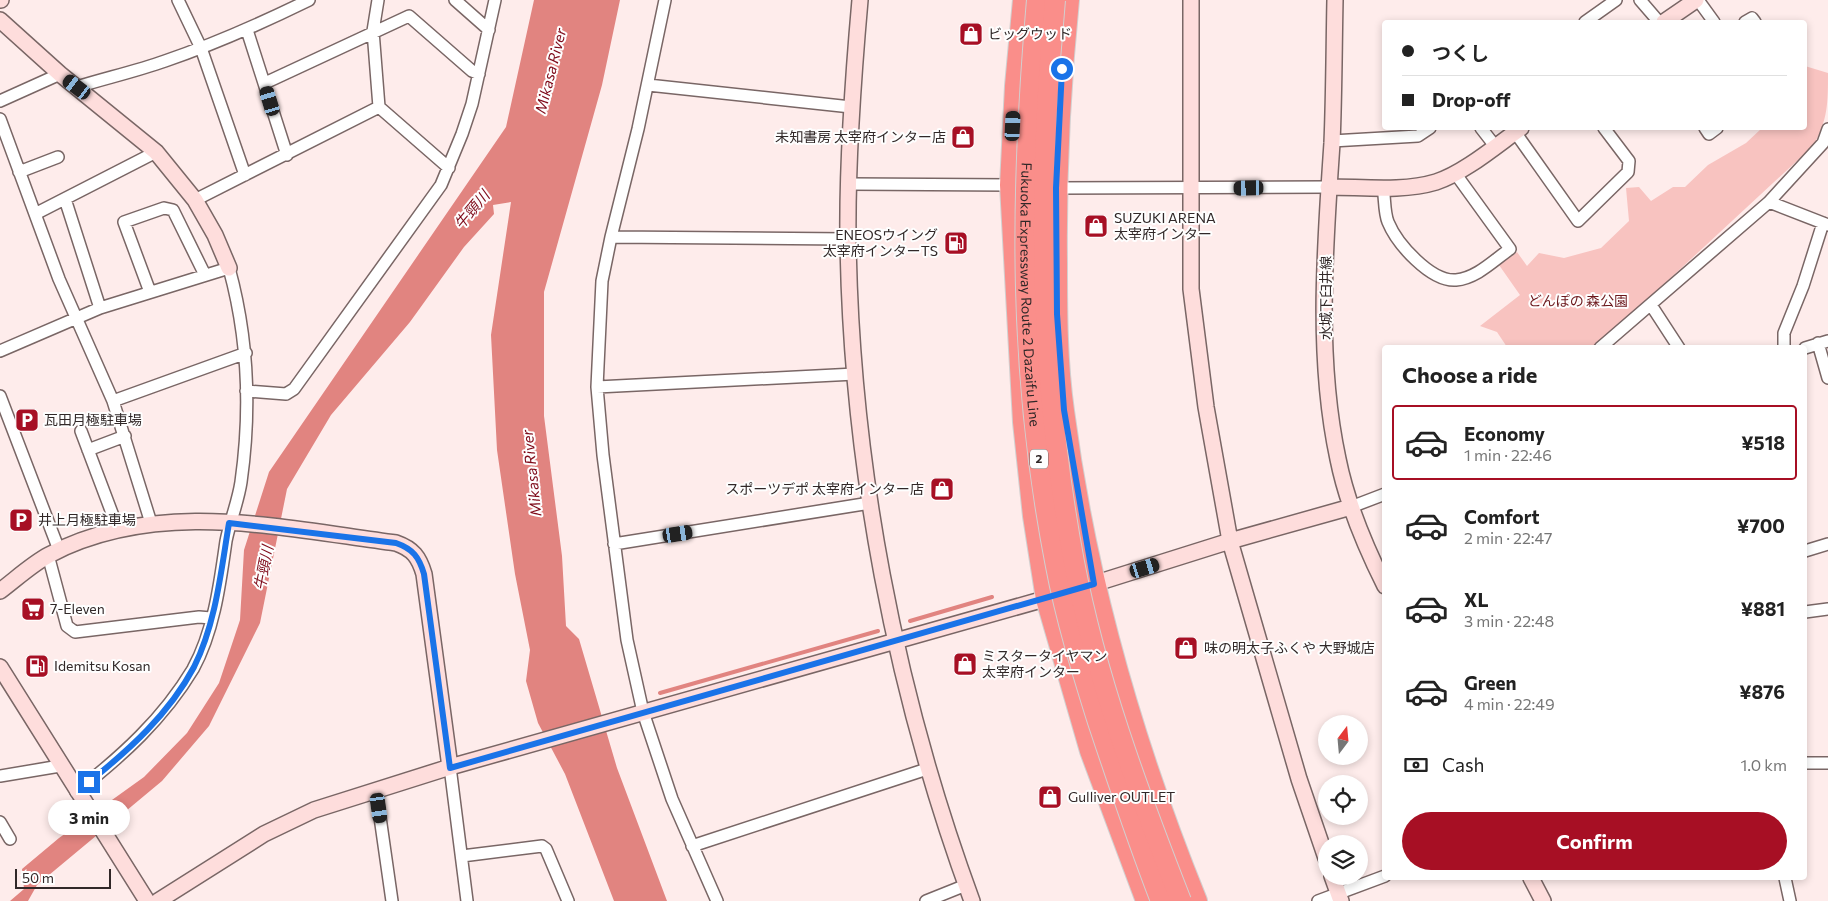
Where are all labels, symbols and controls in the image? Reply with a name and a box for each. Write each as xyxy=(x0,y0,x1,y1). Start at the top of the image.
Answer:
shop icon: ビッグウッド xyxy=(958,21,984,47)
water label: Mikasa River xyxy=(531,25,570,115)
place label: ビッグウッド xyxy=(988,25,1072,42)
text: つくし xyxy=(1432,41,1489,64)
route start xyxy=(1051,58,1073,80)
car xyxy=(60,72,93,102)
car xyxy=(258,84,281,118)
text: Drop-off xyxy=(1432,88,1511,111)
car xyxy=(1004,111,1021,141)
shop icon: 未知書房 太宰府インター店 xyxy=(950,124,976,150)
place label: 未知書房 太宰府インター店 xyxy=(775,128,946,145)
street label: Fukuoka Expressway Route 2 Dazaifu Line xyxy=(1017,162,1044,427)
car xyxy=(1233,180,1264,196)
water label: 牛頸川 xyxy=(450,185,494,232)
place label: SUZUKI ARENA 太宰府インター xyxy=(1114,209,1216,242)
shop icon: SUZUKI ARENA 太宰府インター xyxy=(1083,213,1109,239)
place label: ENEOSウイング 太宰府インターTS xyxy=(823,226,938,259)
fuel station icon: ENEOSウイング 太宰府インターTS xyxy=(943,230,969,256)
street label: 水城下臼井線 xyxy=(1317,256,1334,340)
park label: どんぽの 森公園 xyxy=(1528,292,1628,309)
text: Choose a ride xyxy=(1402,361,1537,388)
parking icon: 瓦田月極駐車場 xyxy=(14,407,40,433)
place label: 瓦田月極駐車場 xyxy=(44,411,142,428)
icon: car xyxy=(1404,420,1449,465)
text: Economy xyxy=(1464,422,1545,445)
water label: Mikasa River xyxy=(517,428,545,517)
text: ¥518 xyxy=(1741,431,1785,454)
text: 1 min · 22:46 xyxy=(1464,445,1552,464)
road number: 2 xyxy=(1030,449,1048,468)
shop icon: スポーツデポ 太宰府インター店 xyxy=(929,476,955,502)
place label: スポーツデポ 太宰府インター店 xyxy=(726,480,924,497)
icon: car xyxy=(1404,503,1449,548)
text: Comfort xyxy=(1464,505,1540,528)
parking icon: 井上月極駐車場 xyxy=(8,507,34,533)
place label: 井上月極駐車場 xyxy=(38,511,136,528)
text: ¥700 xyxy=(1737,514,1785,537)
car xyxy=(662,524,693,544)
text: 2 min · 22:47 xyxy=(1464,528,1552,547)
water label: 牛頸川 xyxy=(250,542,277,592)
car xyxy=(1128,556,1161,580)
icon: car xyxy=(1404,586,1449,631)
text: XL xyxy=(1464,588,1489,611)
supermarket icon: 7-Eleven xyxy=(20,596,46,622)
text: ¥881 xyxy=(1741,597,1785,620)
place label: 7-Eleven xyxy=(50,600,105,617)
text: 3 min · 22:48 xyxy=(1464,611,1554,630)
shop icon: 味の明太子ふくや 大野城店 xyxy=(1173,635,1199,661)
place label: 味の明太子ふくや 大野城店 xyxy=(1204,639,1375,656)
place label: ミスタータイヤマン 太宰府インター xyxy=(982,647,1108,680)
shop icon: ミスタータイヤマン 太宰府インター xyxy=(952,651,978,677)
fuel station icon: Idemitsu Kosan xyxy=(24,653,50,679)
place label: Idemitsu Kosan xyxy=(54,657,151,674)
icon: car xyxy=(1404,669,1449,714)
text: Green xyxy=(1464,671,1516,694)
text: ¥876 xyxy=(1739,680,1785,703)
text: 4 min · 22:49 xyxy=(1464,694,1555,713)
north arrow xyxy=(1318,715,1368,765)
map controls xyxy=(1318,715,1368,885)
icon: cash xyxy=(1402,751,1430,779)
text: Cash xyxy=(1442,753,1484,776)
text: 1.0 km xyxy=(1741,755,1787,774)
route end xyxy=(78,771,100,793)
button: locate xyxy=(1318,775,1368,825)
shop icon: Gulliver OUTLET xyxy=(1037,784,1063,810)
place label: Gulliver OUTLET xyxy=(1068,788,1175,805)
car xyxy=(369,792,388,824)
callout: 3 min xyxy=(48,800,130,834)
text: 3 min xyxy=(69,808,109,827)
button: Confirm xyxy=(1402,812,1787,870)
button: layers xyxy=(1318,835,1368,885)
scale bar xyxy=(15,866,111,889)
text: 50 m xyxy=(22,869,54,886)

